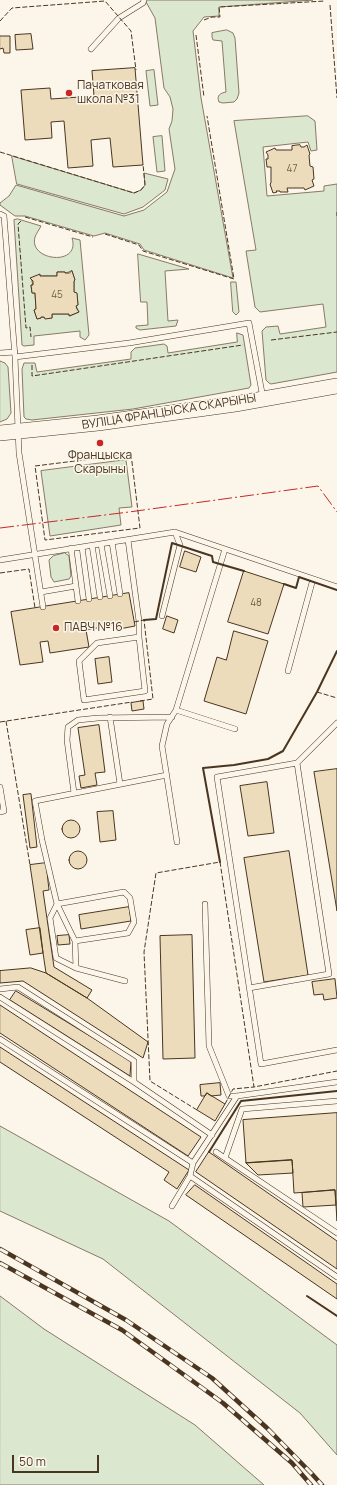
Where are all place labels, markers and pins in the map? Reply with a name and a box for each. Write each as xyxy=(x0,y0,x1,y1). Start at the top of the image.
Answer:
place label: Пачатковая школа №31 xyxy=(77,79,144,107)
marker: Пачатковая школа №31 xyxy=(64,88,74,98)
marker: Францыска Скарыны xyxy=(95,438,105,448)
place label: Францыска Скарыны xyxy=(68,449,132,477)
place label: ПАВЧ №16 xyxy=(64,621,123,635)
marker: ПАВЧ №16 xyxy=(51,623,61,633)

